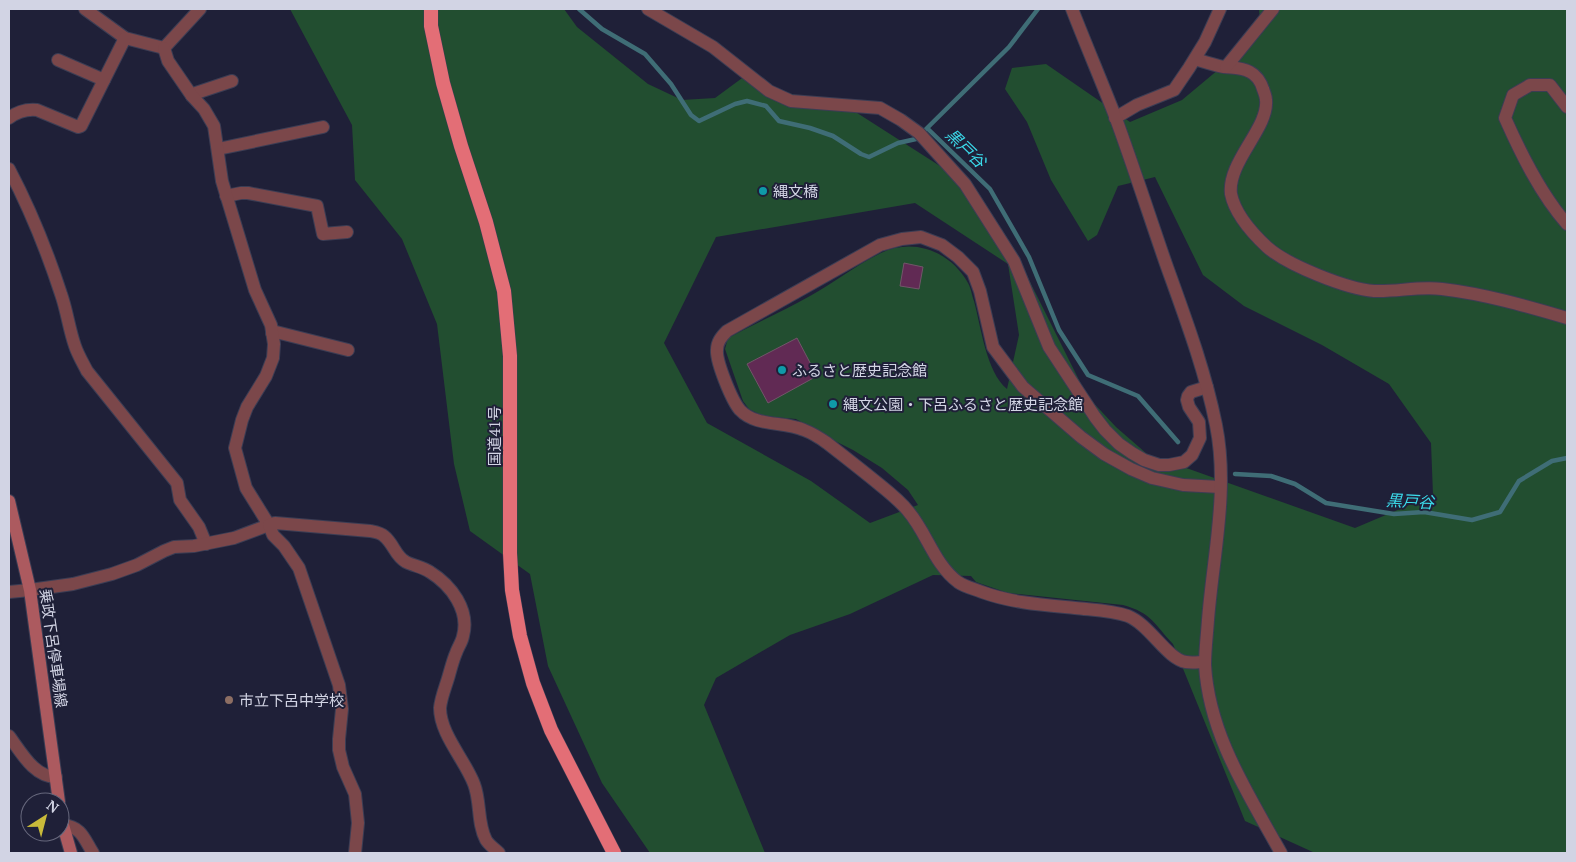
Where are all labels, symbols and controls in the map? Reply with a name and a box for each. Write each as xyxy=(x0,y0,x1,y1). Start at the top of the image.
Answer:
water label: 黒戸谷 xyxy=(941,123,992,174)
place label: 縄文橋 xyxy=(773,181,818,201)
marker: 縄文橋 xyxy=(757,185,769,197)
place label: ふるさと歴史記念館 xyxy=(792,360,927,380)
marker: ふるさと歴史記念館 xyxy=(776,364,788,376)
place label: 縄文公園・下呂ふるさと歴史記念館 xyxy=(843,394,1083,414)
marker: 縄文公園・下呂ふるさと歴史記念館 xyxy=(827,398,839,410)
street label: 国道41号 xyxy=(484,406,504,467)
water label: 黒戸谷 xyxy=(1385,489,1437,513)
street label: 乗政下呂停車場線 xyxy=(36,587,72,709)
place label: 市立下呂中学校 xyxy=(239,690,344,710)
marker: 市立下呂中学校 xyxy=(223,694,235,706)
north arrow xyxy=(20,792,70,842)
text: N xyxy=(43,795,63,817)

